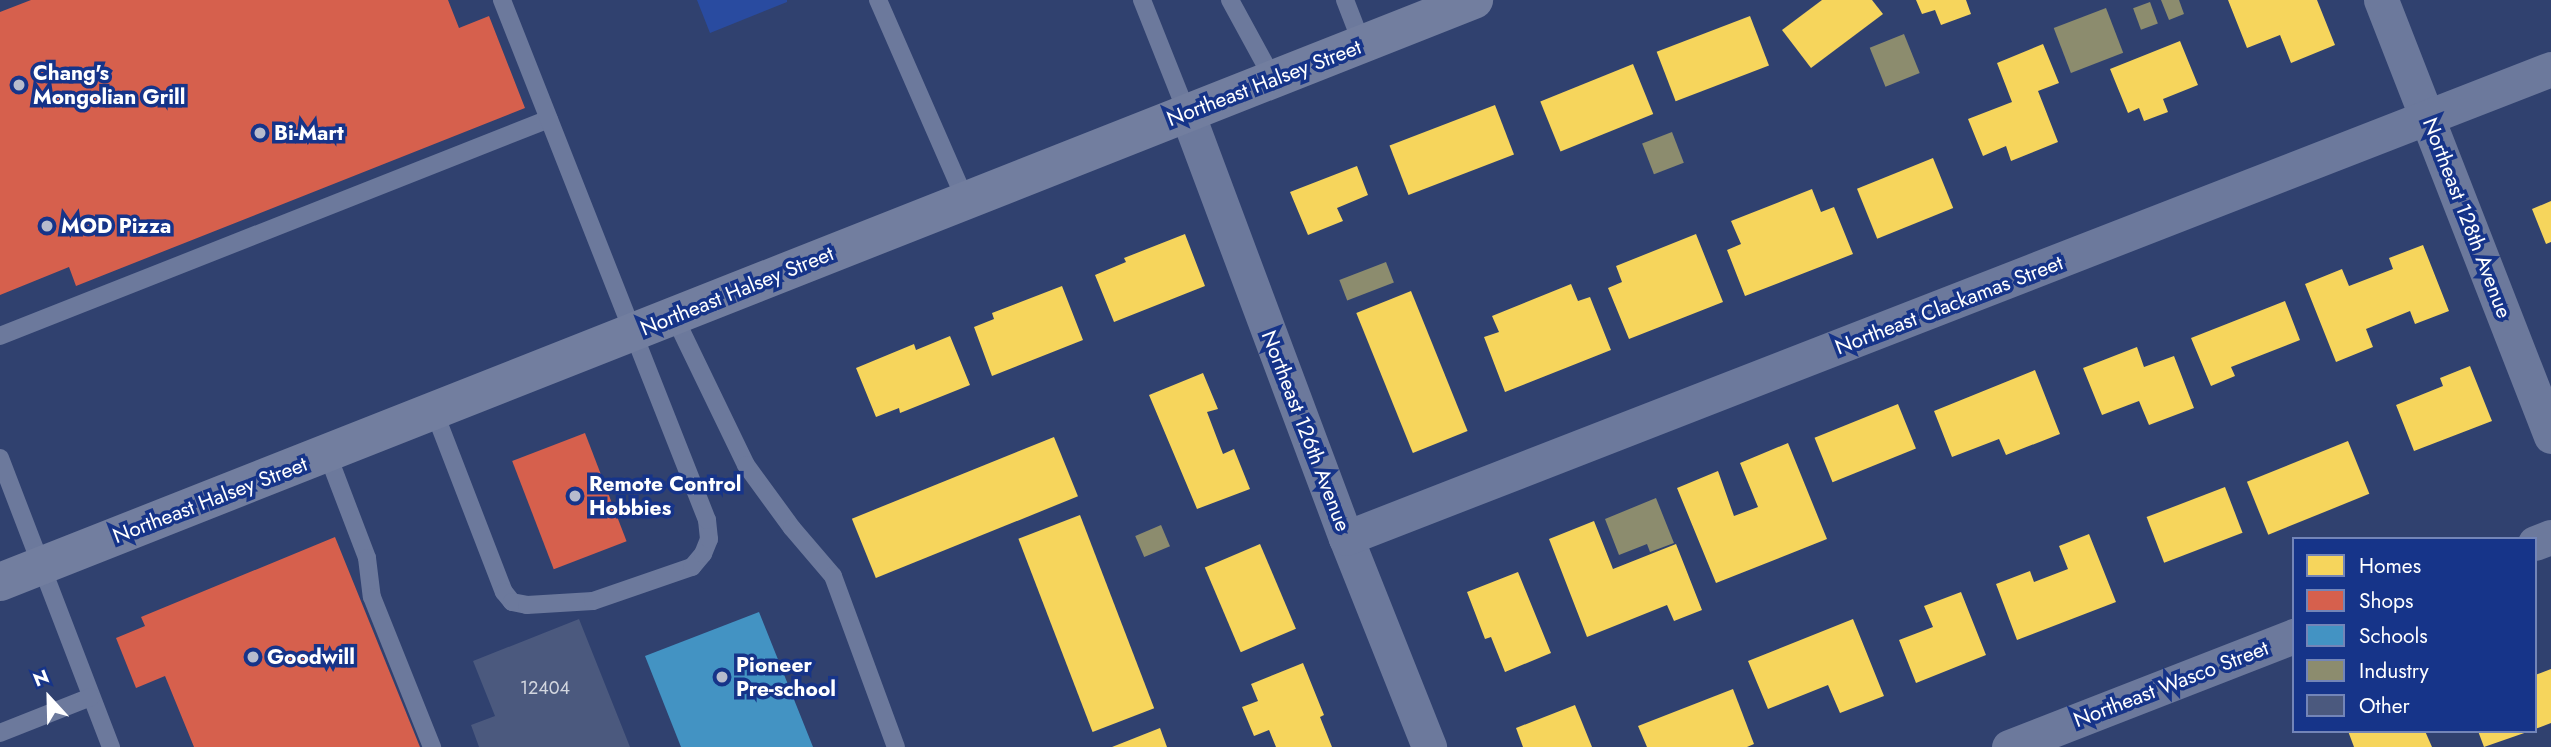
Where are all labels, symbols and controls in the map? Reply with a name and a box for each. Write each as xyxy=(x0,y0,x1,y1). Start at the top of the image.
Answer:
street label: Northeast Halsey Street xyxy=(1163,34,1365,132)
place label: Chang's Mongolian Grill xyxy=(33,60,185,110)
marker: Chang's Mongolian Grill xyxy=(11,77,27,93)
street label: Northeast 128th Avenue xyxy=(2417,114,2517,322)
place label: Bi-Mart xyxy=(274,120,344,146)
marker: Bi-Mart xyxy=(252,125,268,141)
place label: MOD Pizza xyxy=(61,213,171,239)
marker: MOD Pizza xyxy=(39,218,55,234)
street label: Northeast Halsey Street xyxy=(637,241,837,341)
street label: Northeast Clackamas Street xyxy=(1832,250,2066,360)
street label: Northeast 126th Avenue xyxy=(1256,327,1356,535)
street label: Northeast Halsey Street xyxy=(109,451,311,549)
place label: Remote Control Hobbies xyxy=(589,471,741,521)
marker: Remote Control Hobbies xyxy=(567,488,583,504)
legend xyxy=(2292,537,2537,733)
text: Homes xyxy=(2359,551,2421,581)
text: Shops xyxy=(2359,586,2413,616)
text: Schools xyxy=(2359,621,2428,651)
street label: Northeast Wasco Street xyxy=(2070,635,2272,733)
place label: Goodwill xyxy=(267,644,355,670)
marker: Goodwill xyxy=(245,649,261,665)
place label: Pioneer Pre-school xyxy=(736,652,836,702)
text: Industry xyxy=(2359,656,2429,686)
north arrow xyxy=(14,663,84,733)
text: N xyxy=(29,663,53,693)
marker: Pioneer Pre-school xyxy=(714,669,730,685)
house number: 12404 xyxy=(520,677,570,699)
text: Other xyxy=(2359,691,2410,721)

